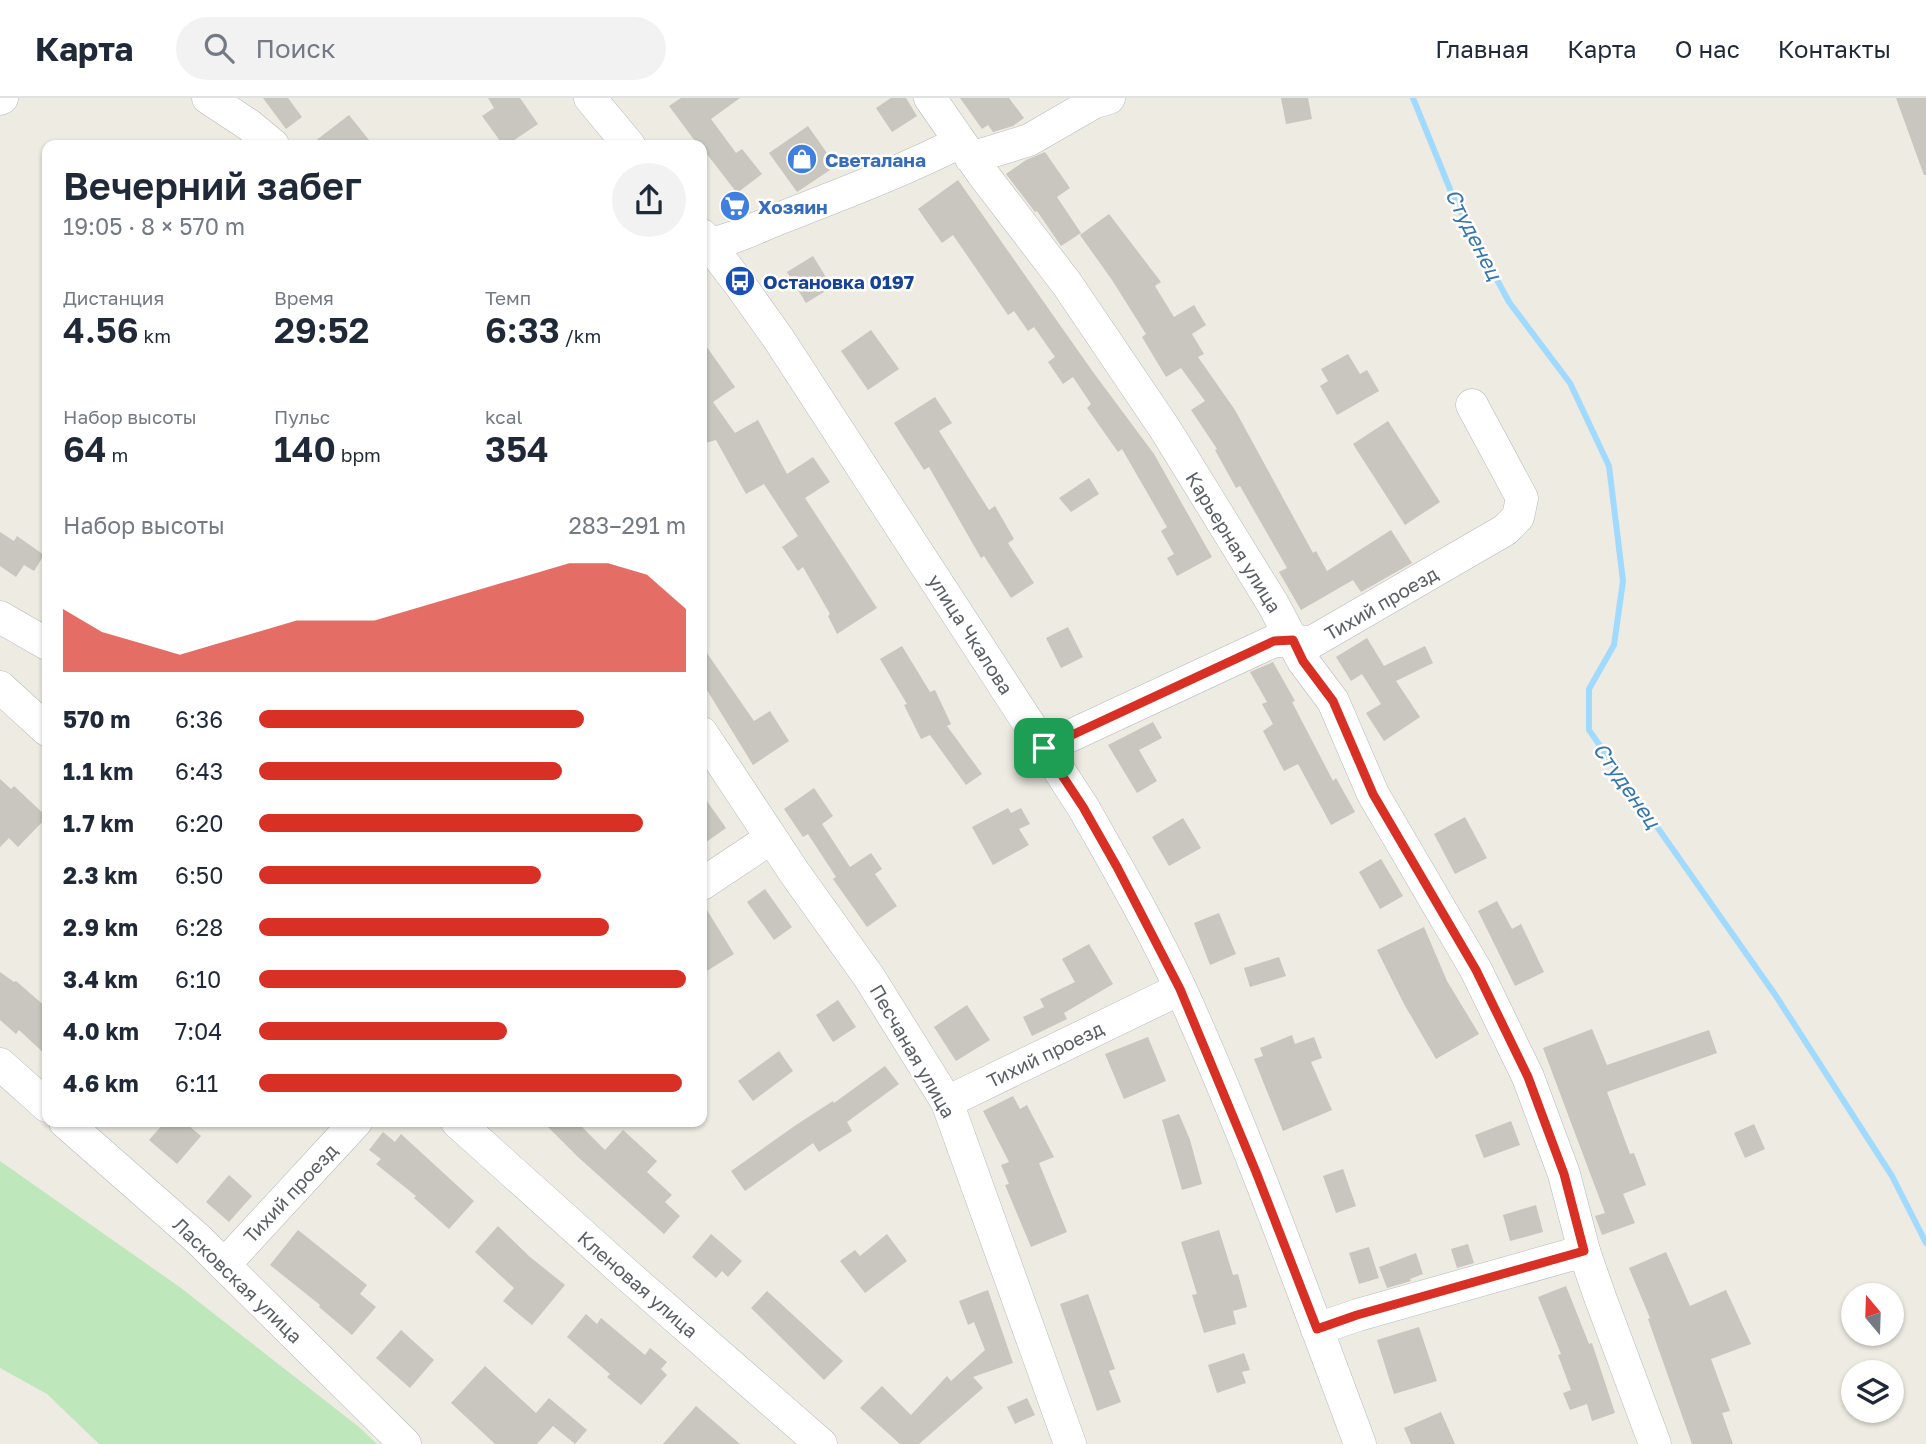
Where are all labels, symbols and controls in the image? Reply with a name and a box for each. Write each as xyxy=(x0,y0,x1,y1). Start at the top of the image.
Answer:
search box xyxy=(176,17,666,80)
text: Карта xyxy=(35,29,134,68)
icon: search xyxy=(200,29,238,67)
text: Поиск xyxy=(256,33,336,64)
text: Главная xyxy=(1435,34,1529,63)
text: Карта xyxy=(1567,34,1637,63)
text: О нас xyxy=(1675,34,1740,63)
text: Контакты xyxy=(1778,34,1891,63)
shop icon: Светалана xyxy=(785,142,819,176)
place label: Светалана xyxy=(825,148,926,171)
text: Вечерний забег xyxy=(63,163,362,208)
button: share xyxy=(612,163,686,237)
water label: Студенец xyxy=(1440,184,1509,285)
supermarket icon: Хозяин xyxy=(718,189,752,223)
place label: Хозяин xyxy=(758,195,828,218)
text: 19:05 · 8 × 570 m xyxy=(63,212,245,240)
bus stop icon: Остановка 0197 xyxy=(723,264,757,298)
place label: Остановка 0197 xyxy=(763,270,914,293)
text: Дистанция xyxy=(63,286,164,309)
text: Время xyxy=(274,286,334,309)
text: Темп xyxy=(485,286,531,309)
text: 4.56 xyxy=(63,309,139,351)
text: 29:52 xyxy=(274,309,370,351)
text: 6:33 xyxy=(485,309,560,351)
text: km xyxy=(139,324,171,347)
text: /km xyxy=(560,324,601,347)
text: Набор высоты xyxy=(63,405,197,428)
text: Пульс xyxy=(274,405,330,428)
text: kcal xyxy=(485,405,523,428)
text: 64 xyxy=(63,428,107,470)
text: 140 xyxy=(274,428,336,470)
text: 354 xyxy=(485,428,549,470)
text: m xyxy=(107,443,128,466)
text: bpm xyxy=(336,443,381,466)
street label: Карьерная улица xyxy=(1181,467,1287,617)
text: Набор высоты xyxy=(63,511,225,539)
text: 283–291 m xyxy=(568,511,686,539)
street label: Тихий проезд xyxy=(1320,561,1442,645)
street label: улица Чкалова xyxy=(924,570,1018,698)
text: 570 m xyxy=(63,705,130,733)
text: 6:36 xyxy=(175,705,223,733)
pin xyxy=(1014,718,1074,778)
icon: arrive xyxy=(1025,729,1063,767)
water label: Студенец xyxy=(1588,737,1667,834)
text: 1.1 km xyxy=(63,757,133,785)
text: 6:43 xyxy=(175,757,223,785)
text: 1.7 km xyxy=(63,809,134,837)
text: 6:20 xyxy=(175,809,223,837)
text: 2.3 km xyxy=(63,861,138,889)
text: 6:50 xyxy=(175,861,223,889)
text: 2.9 km xyxy=(63,913,138,941)
text: 6:28 xyxy=(175,913,223,941)
text: 3.4 km xyxy=(63,965,138,993)
text: 6:10 xyxy=(175,965,221,993)
street label: Песчаная улица xyxy=(865,980,961,1122)
street label: Тихий проезд xyxy=(983,1016,1108,1092)
text: 4.0 km xyxy=(63,1017,139,1045)
text: 7:04 xyxy=(175,1017,222,1045)
text: 4.6 km xyxy=(63,1069,139,1097)
text: 6:11 xyxy=(175,1069,218,1097)
street label: Тихий проезд xyxy=(238,1138,342,1247)
street label: Ласковская улица xyxy=(169,1213,307,1347)
street label: Кленовая улица xyxy=(573,1226,703,1342)
north arrow xyxy=(1841,1283,1904,1346)
map controls xyxy=(1841,1283,1904,1423)
button: layers xyxy=(1841,1360,1904,1423)

